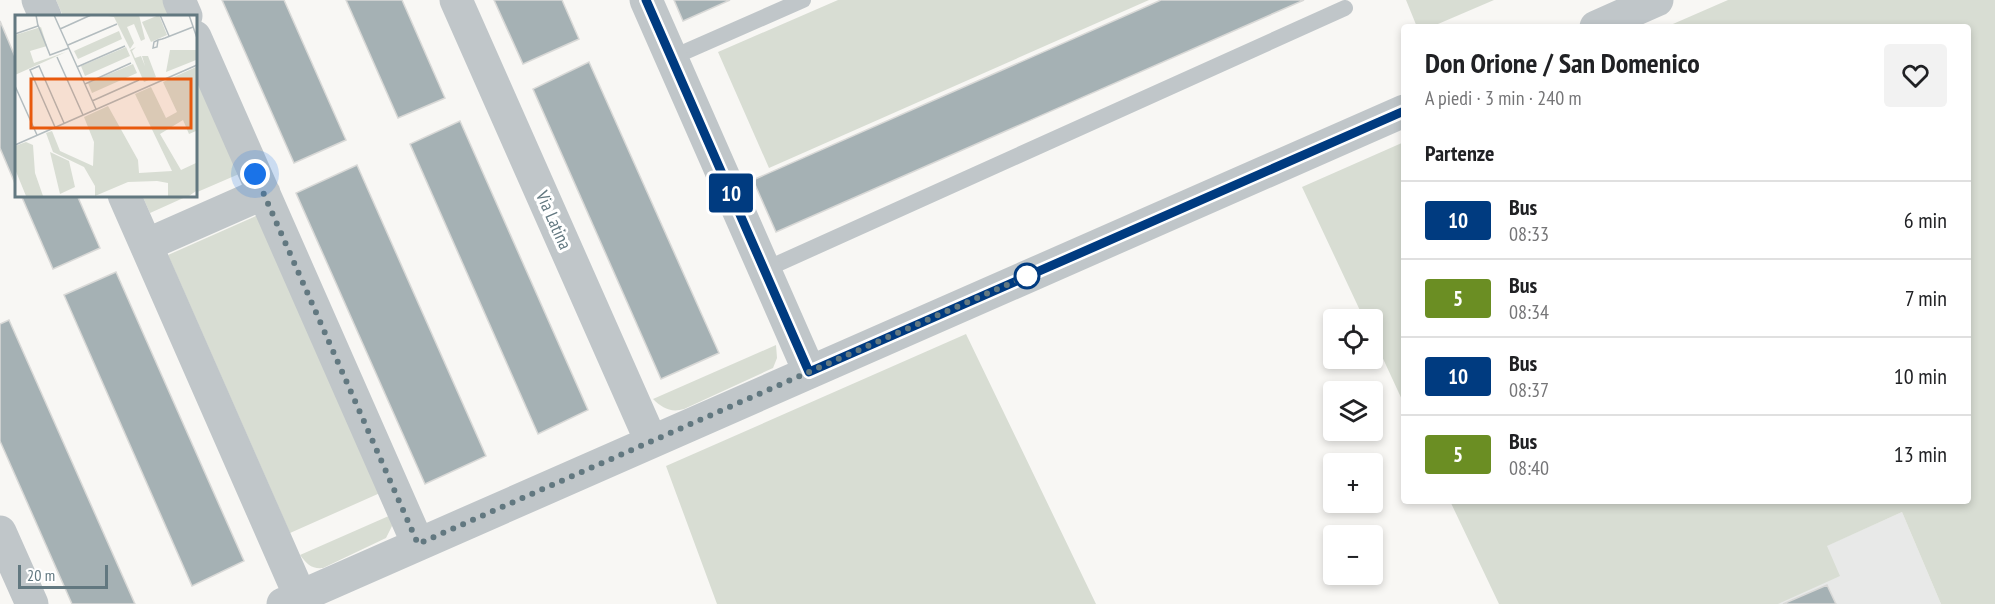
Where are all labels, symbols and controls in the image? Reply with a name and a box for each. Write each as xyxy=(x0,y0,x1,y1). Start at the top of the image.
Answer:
inset map xyxy=(15,15,196,196)
text: Don Orione / San Domenico xyxy=(1425,44,1700,81)
button: heart xyxy=(1884,44,1947,107)
text: A piedi · 3 min · 240 m xyxy=(1425,85,1581,111)
text: Partenze xyxy=(1425,139,1494,167)
your location xyxy=(240,159,270,189)
line badge: 10 xyxy=(704,174,758,212)
text: 10 xyxy=(721,180,741,207)
street label: Via Latina xyxy=(531,186,577,253)
text: Bus xyxy=(1509,193,1537,221)
text: 6 min xyxy=(1904,206,1947,234)
text: 10 xyxy=(1448,207,1468,234)
text: 08:33 xyxy=(1509,221,1549,247)
unlabelled marker xyxy=(1014,263,1040,289)
text: Bus xyxy=(1509,271,1537,299)
text: 7 min xyxy=(1905,284,1947,312)
text: 5 xyxy=(1453,285,1463,312)
text: 08:34 xyxy=(1509,299,1549,325)
map controls xyxy=(1323,309,1383,585)
button: locate xyxy=(1323,309,1383,369)
text: Bus xyxy=(1509,349,1537,377)
text: 10 min xyxy=(1894,362,1947,390)
text: 10 xyxy=(1448,363,1468,390)
text: 08:37 xyxy=(1509,377,1549,403)
button: layers xyxy=(1323,381,1383,441)
text: Bus xyxy=(1509,427,1537,455)
text: 13 min xyxy=(1894,440,1947,468)
text: 5 xyxy=(1453,441,1463,468)
button: + xyxy=(1323,453,1383,513)
text: 08:40 xyxy=(1509,455,1549,481)
button: − xyxy=(1323,525,1383,585)
scale bar xyxy=(18,562,108,590)
text: 20 m xyxy=(27,565,55,585)

